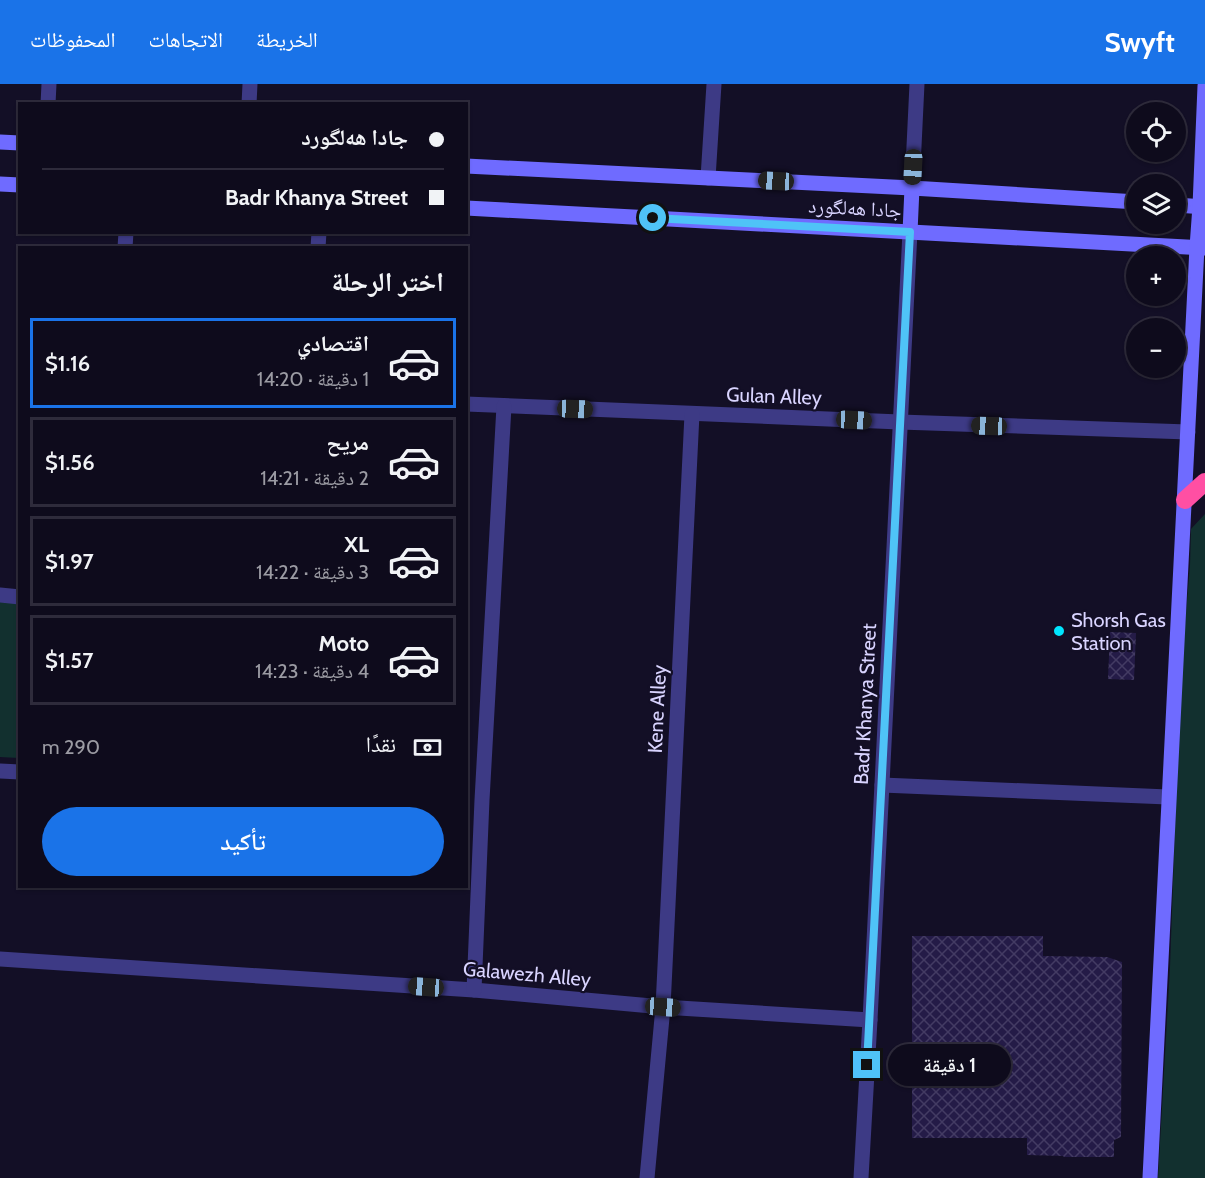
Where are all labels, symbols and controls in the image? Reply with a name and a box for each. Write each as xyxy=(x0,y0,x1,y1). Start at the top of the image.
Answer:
text: Swyft xyxy=(1104,25,1175,59)
text: المحفوظات xyxy=(30,27,115,52)
text: الاتجاهات xyxy=(148,27,223,52)
text: الخريطة xyxy=(256,27,318,52)
map controls xyxy=(1126,102,1186,378)
button: locate xyxy=(1126,102,1186,162)
text: جادا هەلگورد xyxy=(301,124,408,151)
car xyxy=(903,149,923,185)
car xyxy=(758,171,794,191)
button: layers xyxy=(1126,174,1186,234)
text: Badr Khanya Street xyxy=(225,184,408,211)
street label: جادا هەلگورد xyxy=(808,194,902,222)
route start xyxy=(639,204,666,231)
button: + xyxy=(1126,246,1186,306)
text: اختر الرحلة xyxy=(331,265,444,298)
button: − xyxy=(1126,318,1186,378)
text: اقتصادي xyxy=(297,330,369,357)
icon: car xyxy=(387,336,441,390)
text: $1.16 xyxy=(45,350,90,377)
text: 1 دقيقة · 14:20 xyxy=(257,367,369,391)
street label: Gulan Alley xyxy=(726,382,822,410)
car xyxy=(557,399,593,419)
car xyxy=(836,410,872,430)
car xyxy=(971,416,1007,436)
text: مريح xyxy=(326,429,369,456)
icon: car xyxy=(387,435,441,489)
text: $1.56 xyxy=(45,449,95,476)
text: 2 دقيقة · 14:21 xyxy=(260,466,369,490)
text: XL xyxy=(344,531,369,558)
icon: car xyxy=(387,534,441,588)
text: $1.97 xyxy=(45,548,94,575)
text: 3 دقيقة · 14:22 xyxy=(256,560,369,584)
place label: Shorsh Gas Station xyxy=(1071,608,1166,655)
street label: Badr Khanya Street xyxy=(849,622,881,785)
marker: Shorsh Gas Station xyxy=(1052,624,1066,638)
text: Moto xyxy=(318,630,369,657)
icon: car xyxy=(387,633,441,687)
text: $1.57 xyxy=(45,647,93,674)
text: 4 دقيقة · 14:23 xyxy=(255,659,369,683)
street label: Kene Alley xyxy=(643,664,671,754)
text: نقدًا xyxy=(366,731,396,758)
icon: cash xyxy=(411,731,444,764)
text: 290 m xyxy=(42,735,100,759)
button: تأكيد xyxy=(42,807,444,876)
street label: Galawezh Alley xyxy=(462,956,592,992)
car xyxy=(407,977,445,997)
car xyxy=(644,997,682,1017)
callout: 1 دقيقة xyxy=(888,1044,1011,1086)
route end xyxy=(853,1051,880,1078)
text: 1 دقيقة xyxy=(923,1053,976,1077)

